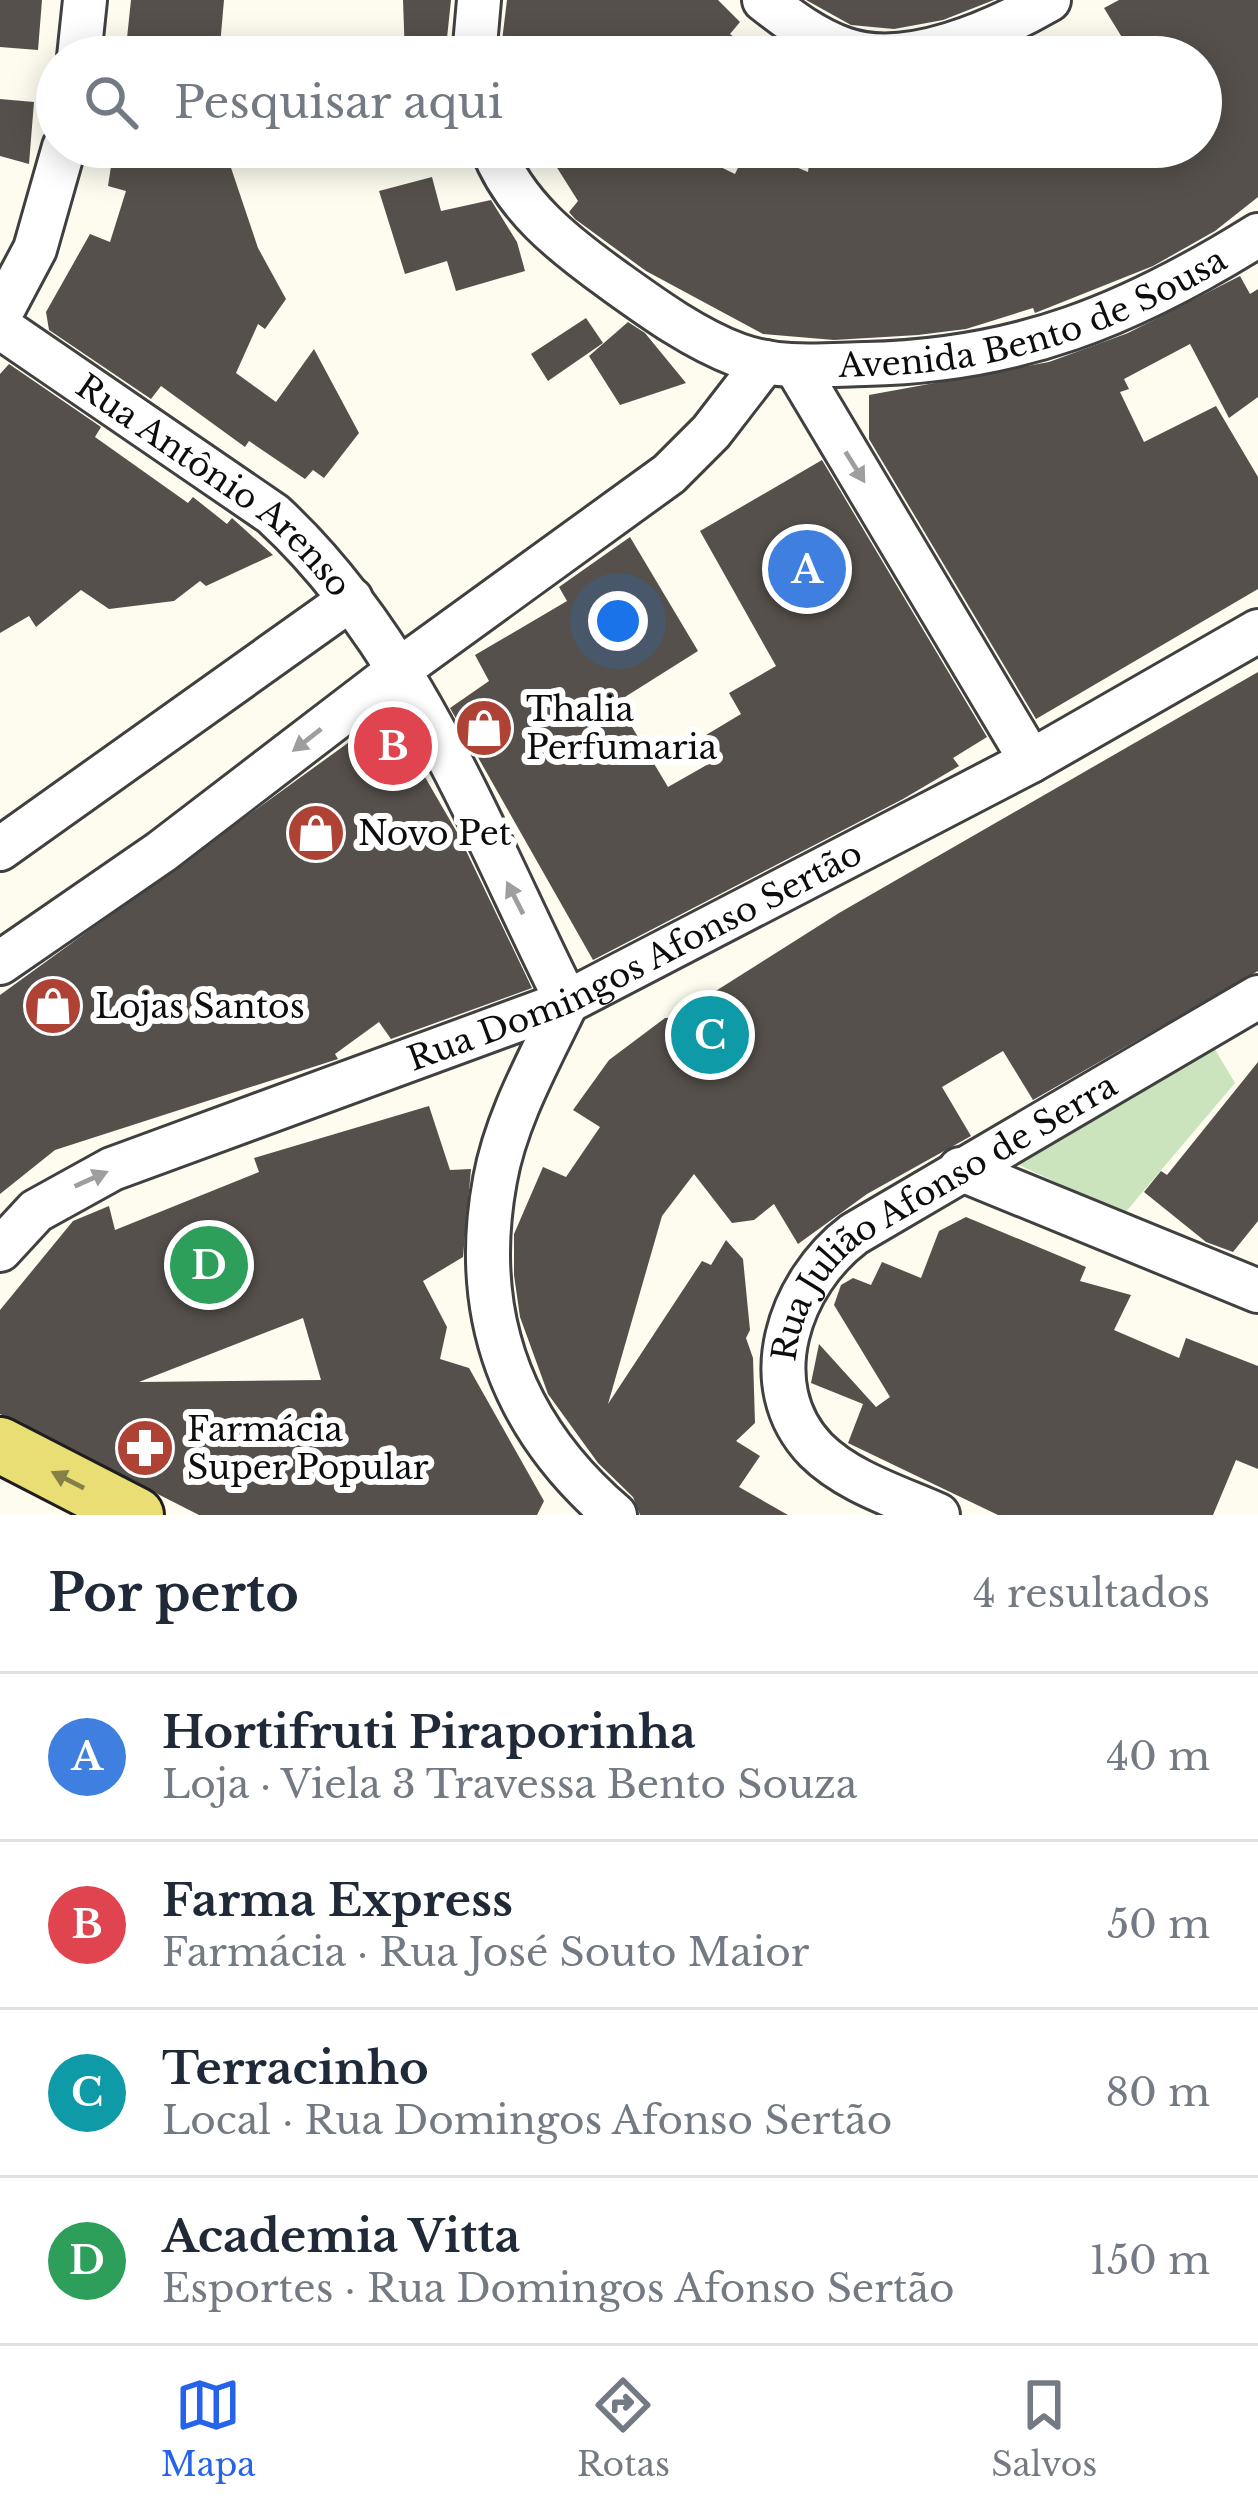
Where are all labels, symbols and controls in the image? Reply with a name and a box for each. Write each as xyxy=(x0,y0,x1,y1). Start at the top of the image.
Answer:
search box xyxy=(36,36,1222,168)
icon: search xyxy=(78,69,144,135)
text: Pesquisar aqui xyxy=(174,74,503,130)
street label: Avenida Bento de Sousa xyxy=(837,239,1234,386)
street label: Rua Antônio Arenso xyxy=(68,365,360,605)
one-way arrow xyxy=(843,451,865,484)
pin: A xyxy=(768,524,846,614)
your location xyxy=(588,591,648,651)
place label: Thalia Perfumaria xyxy=(526,689,718,768)
shop icon: Thalia Perfumaria xyxy=(453,697,515,759)
pin: B xyxy=(354,701,432,791)
one-way arrow xyxy=(291,728,323,752)
shop icon: Novo Pet xyxy=(285,802,347,864)
place label: Novo Pet xyxy=(358,813,512,854)
street label: Rua Domingos Afonso Sertão xyxy=(402,833,869,1080)
one-way arrow xyxy=(505,880,525,915)
shop icon: Lojas Santos xyxy=(22,975,84,1037)
place label: Lojas Santos xyxy=(95,986,305,1027)
pin: C xyxy=(671,990,749,1080)
street label: Rua Julião Afonso de Serra xyxy=(763,1064,1125,1364)
one-way arrow xyxy=(74,1168,109,1188)
pin: D xyxy=(170,1220,248,1310)
place label: Farmácia Super Popular xyxy=(187,1409,429,1488)
pharmacy icon: Farmácia Super Popular xyxy=(114,1417,176,1479)
one-way arrow xyxy=(51,1470,86,1491)
text: Por perto xyxy=(48,1562,299,1625)
text: 4 resultados xyxy=(973,1569,1210,1618)
text: Hortifruti Piraporinha xyxy=(162,1704,696,1760)
text: A xyxy=(71,1732,103,1781)
text: 40 m xyxy=(1106,1732,1210,1781)
text: Loja · Viela 3 Travessa Bento Souza xyxy=(162,1760,857,1809)
text: Farma Express xyxy=(162,1872,513,1928)
text: B xyxy=(71,1900,103,1949)
text: 50 m xyxy=(1107,1900,1210,1949)
text: Farmácia · Rua José Souto Maior xyxy=(162,1928,809,1977)
text: Terracinho xyxy=(162,2040,429,2096)
text: C xyxy=(71,2068,103,2117)
text: 80 m xyxy=(1105,2068,1210,2117)
text: Local · Rua Domingos Afonso Sertão xyxy=(162,2096,892,2145)
text: Academia Vitta xyxy=(162,2208,520,2264)
text: D xyxy=(69,2236,105,2285)
text: 150 m xyxy=(1090,2236,1210,2285)
text: Esportes · Rua Domingos Afonso Sertão xyxy=(162,2264,955,2313)
tab: Mapa xyxy=(161,2372,256,2485)
tab: Rotas xyxy=(577,2372,670,2485)
tab: Salvos xyxy=(991,2372,1097,2485)

